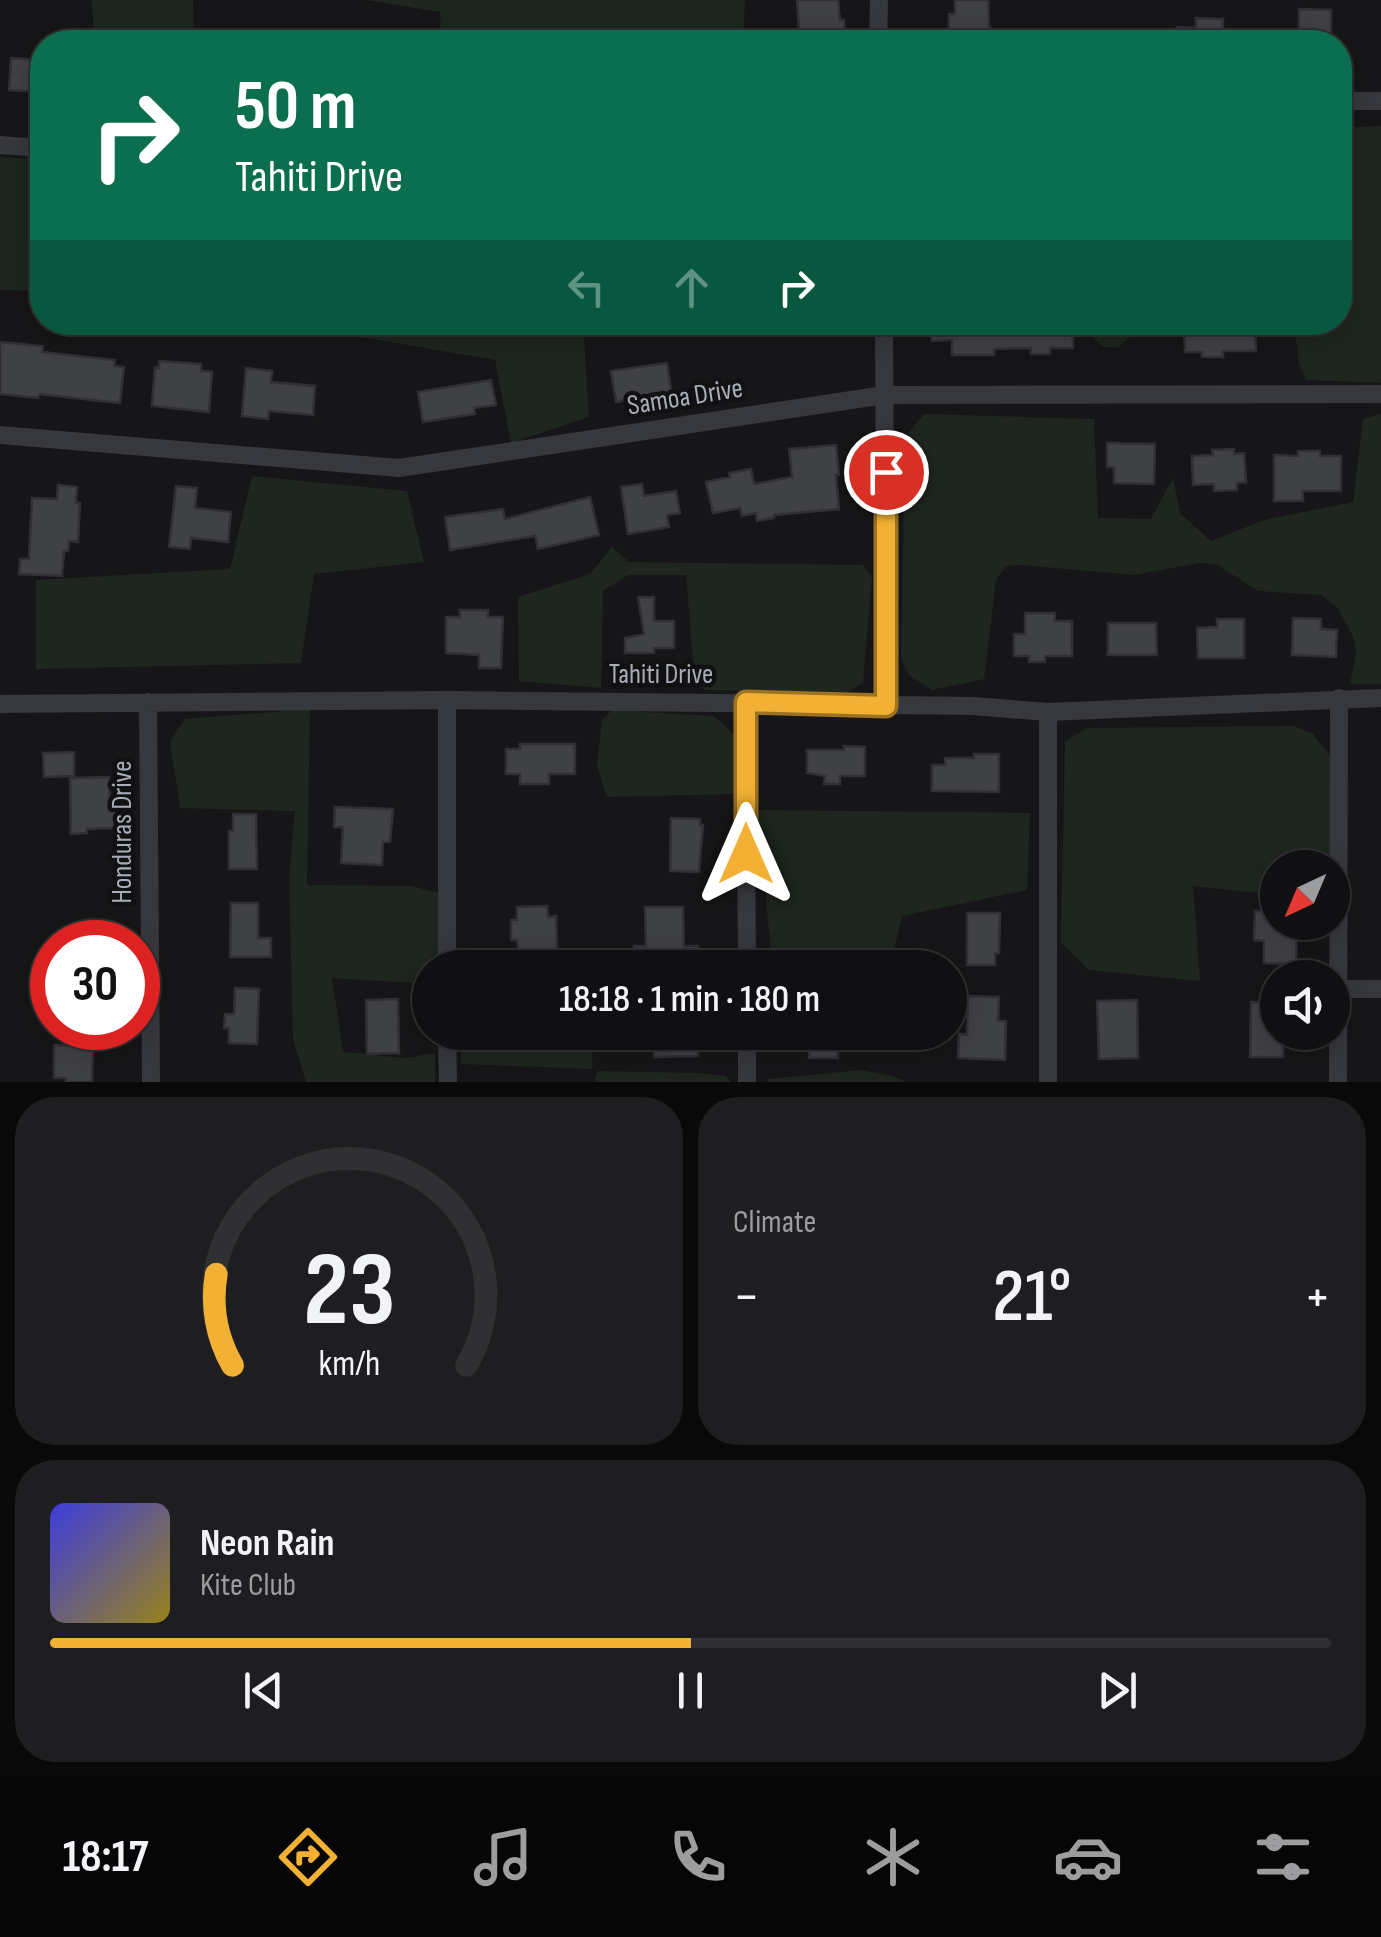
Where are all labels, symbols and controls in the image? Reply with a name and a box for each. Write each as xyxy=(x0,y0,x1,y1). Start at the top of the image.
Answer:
text: 50 m xyxy=(235,65,356,149)
icon: right xyxy=(70,70,200,200)
text: Tahiti Drive xyxy=(235,150,403,205)
icon: left xyxy=(559,260,614,315)
icon: ahead xyxy=(664,260,719,315)
icon: right xyxy=(769,260,824,315)
street label: Samoa Drive xyxy=(625,372,745,422)
pin xyxy=(844,430,929,515)
icon: arrive xyxy=(859,445,914,500)
street label: Tahiti Drive xyxy=(609,658,713,691)
street label: Honduras Drive xyxy=(106,761,139,903)
position arrow xyxy=(694,802,798,906)
north arrow xyxy=(1260,850,1350,940)
map controls xyxy=(1260,850,1350,1050)
speed limit sign: 30 xyxy=(30,920,160,1050)
button: sound xyxy=(1260,960,1350,1050)
text: 18:18 · 1 min · 180 m xyxy=(559,977,820,1022)
text: Climate xyxy=(733,1203,816,1242)
text: 23 xyxy=(303,1229,395,1354)
text: 21° xyxy=(992,1252,1072,1343)
text: − xyxy=(733,1264,760,1331)
text: + xyxy=(1304,1264,1331,1331)
text: km/h xyxy=(318,1343,380,1386)
text: Neon Rain xyxy=(200,1521,334,1566)
text: Kite Club xyxy=(200,1566,296,1605)
icon: previous xyxy=(236,1663,291,1718)
icon: pause xyxy=(663,1663,718,1718)
icon: next xyxy=(1090,1663,1145,1718)
icon: directions xyxy=(273,1822,343,1892)
icon: music xyxy=(468,1822,538,1892)
icon: phone xyxy=(663,1822,733,1892)
icon: climate xyxy=(858,1822,928,1892)
icon: car xyxy=(1053,1822,1123,1892)
icon: filters xyxy=(1248,1822,1318,1892)
text: 18:17 xyxy=(63,1830,148,1885)

